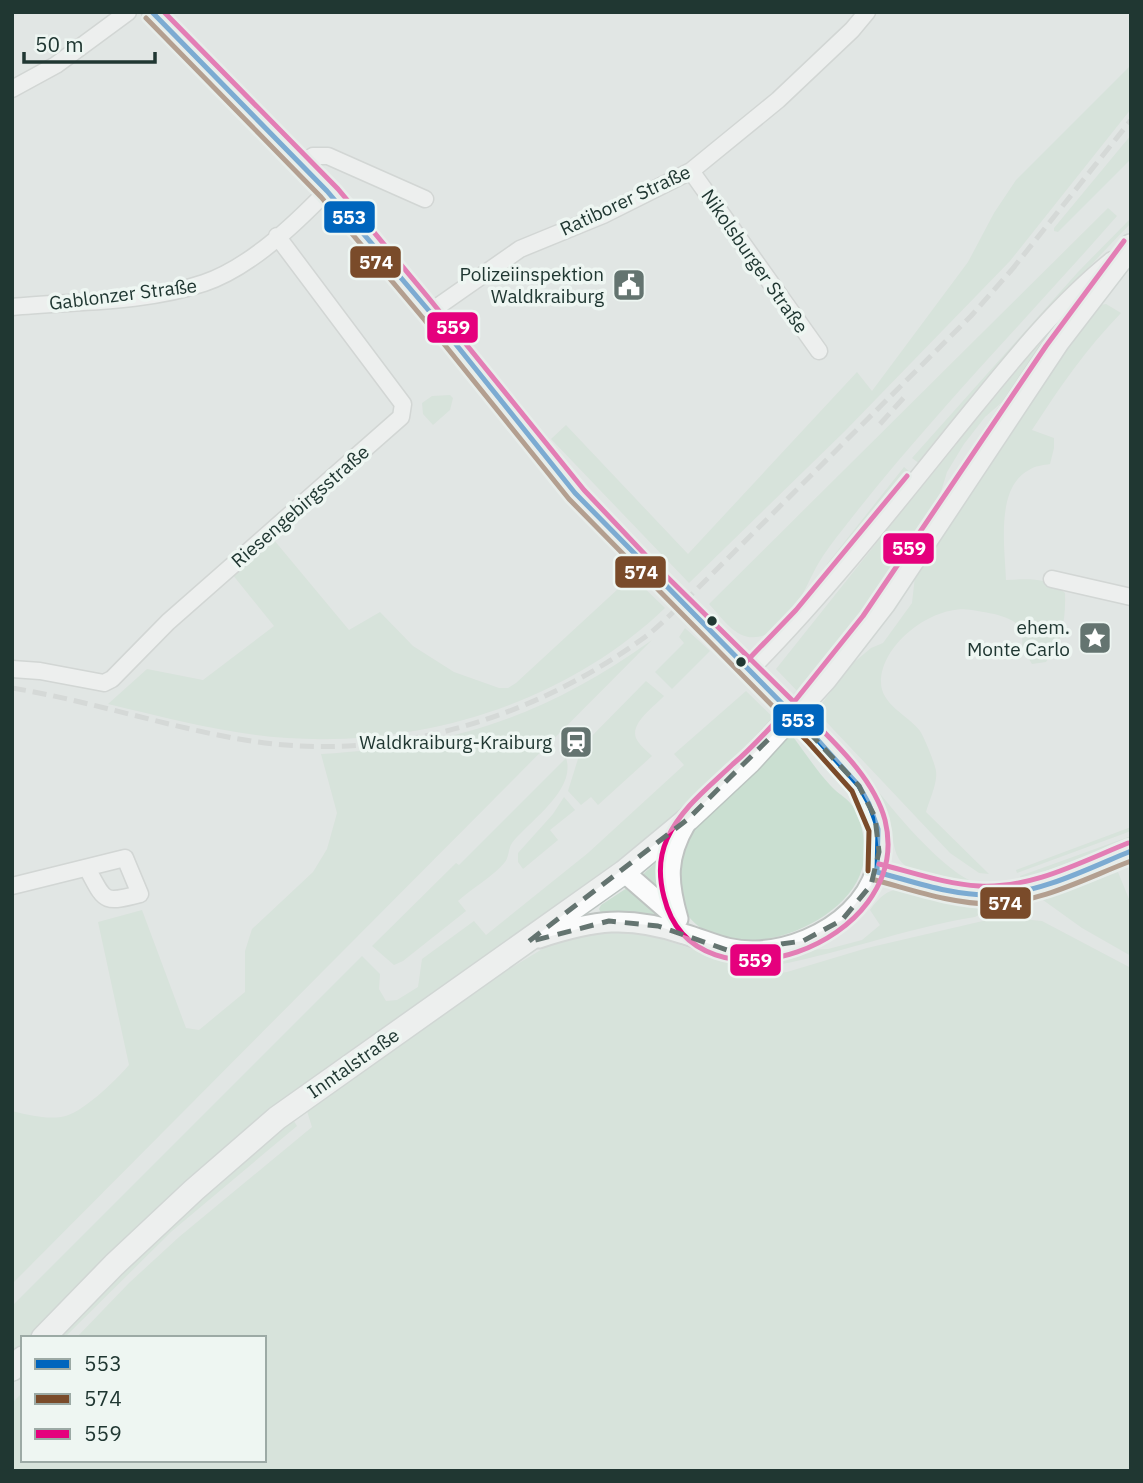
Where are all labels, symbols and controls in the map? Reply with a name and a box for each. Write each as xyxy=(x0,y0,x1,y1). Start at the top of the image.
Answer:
scale bar xyxy=(24,21,156,65)
text: 50 m xyxy=(35,30,84,58)
street label: Ratiborer Straße xyxy=(556,159,694,241)
street label: Nikolsburger Straße xyxy=(696,184,814,338)
line badge: 553 xyxy=(323,200,376,234)
text: 553 xyxy=(332,205,366,229)
line badge: 574 xyxy=(349,245,402,279)
text: 574 xyxy=(359,250,393,274)
place label: Polizeiinspektion Waldkraiburg xyxy=(460,262,604,308)
public building icon: Polizeiinspektion Waldkraiburg xyxy=(610,266,648,304)
street label: Gablonzer Straße xyxy=(48,273,198,315)
line badge: 559 xyxy=(426,311,479,344)
text: 559 xyxy=(436,315,470,339)
street label: Riesengebirgsstraße xyxy=(226,440,374,572)
line badge: 559 xyxy=(882,532,935,565)
text: 559 xyxy=(892,536,926,560)
line badge: 574 xyxy=(614,555,667,589)
text: 574 xyxy=(624,560,658,584)
unlabelled marker xyxy=(705,614,719,628)
place label: ehem. Monte Carlo xyxy=(967,615,1070,661)
place icon: ehem. Monte Carlo xyxy=(1076,619,1114,657)
unlabelled marker xyxy=(734,655,748,669)
line badge: 553 xyxy=(772,703,825,737)
text: 553 xyxy=(781,708,815,732)
station icon: Waldkraiburg-Kraiburg xyxy=(557,723,595,761)
place label: Waldkraiburg-Kraiburg xyxy=(359,730,552,754)
line badge: 574 xyxy=(979,886,1032,920)
text: 574 xyxy=(988,891,1022,915)
line badge: 559 xyxy=(729,943,782,977)
text: 559 xyxy=(738,948,772,972)
street label: Inntalstraße xyxy=(302,1023,404,1103)
legend xyxy=(21,1336,266,1462)
text: 553 xyxy=(84,1349,122,1377)
text: 574 xyxy=(84,1384,122,1412)
text: 559 xyxy=(84,1419,122,1447)

